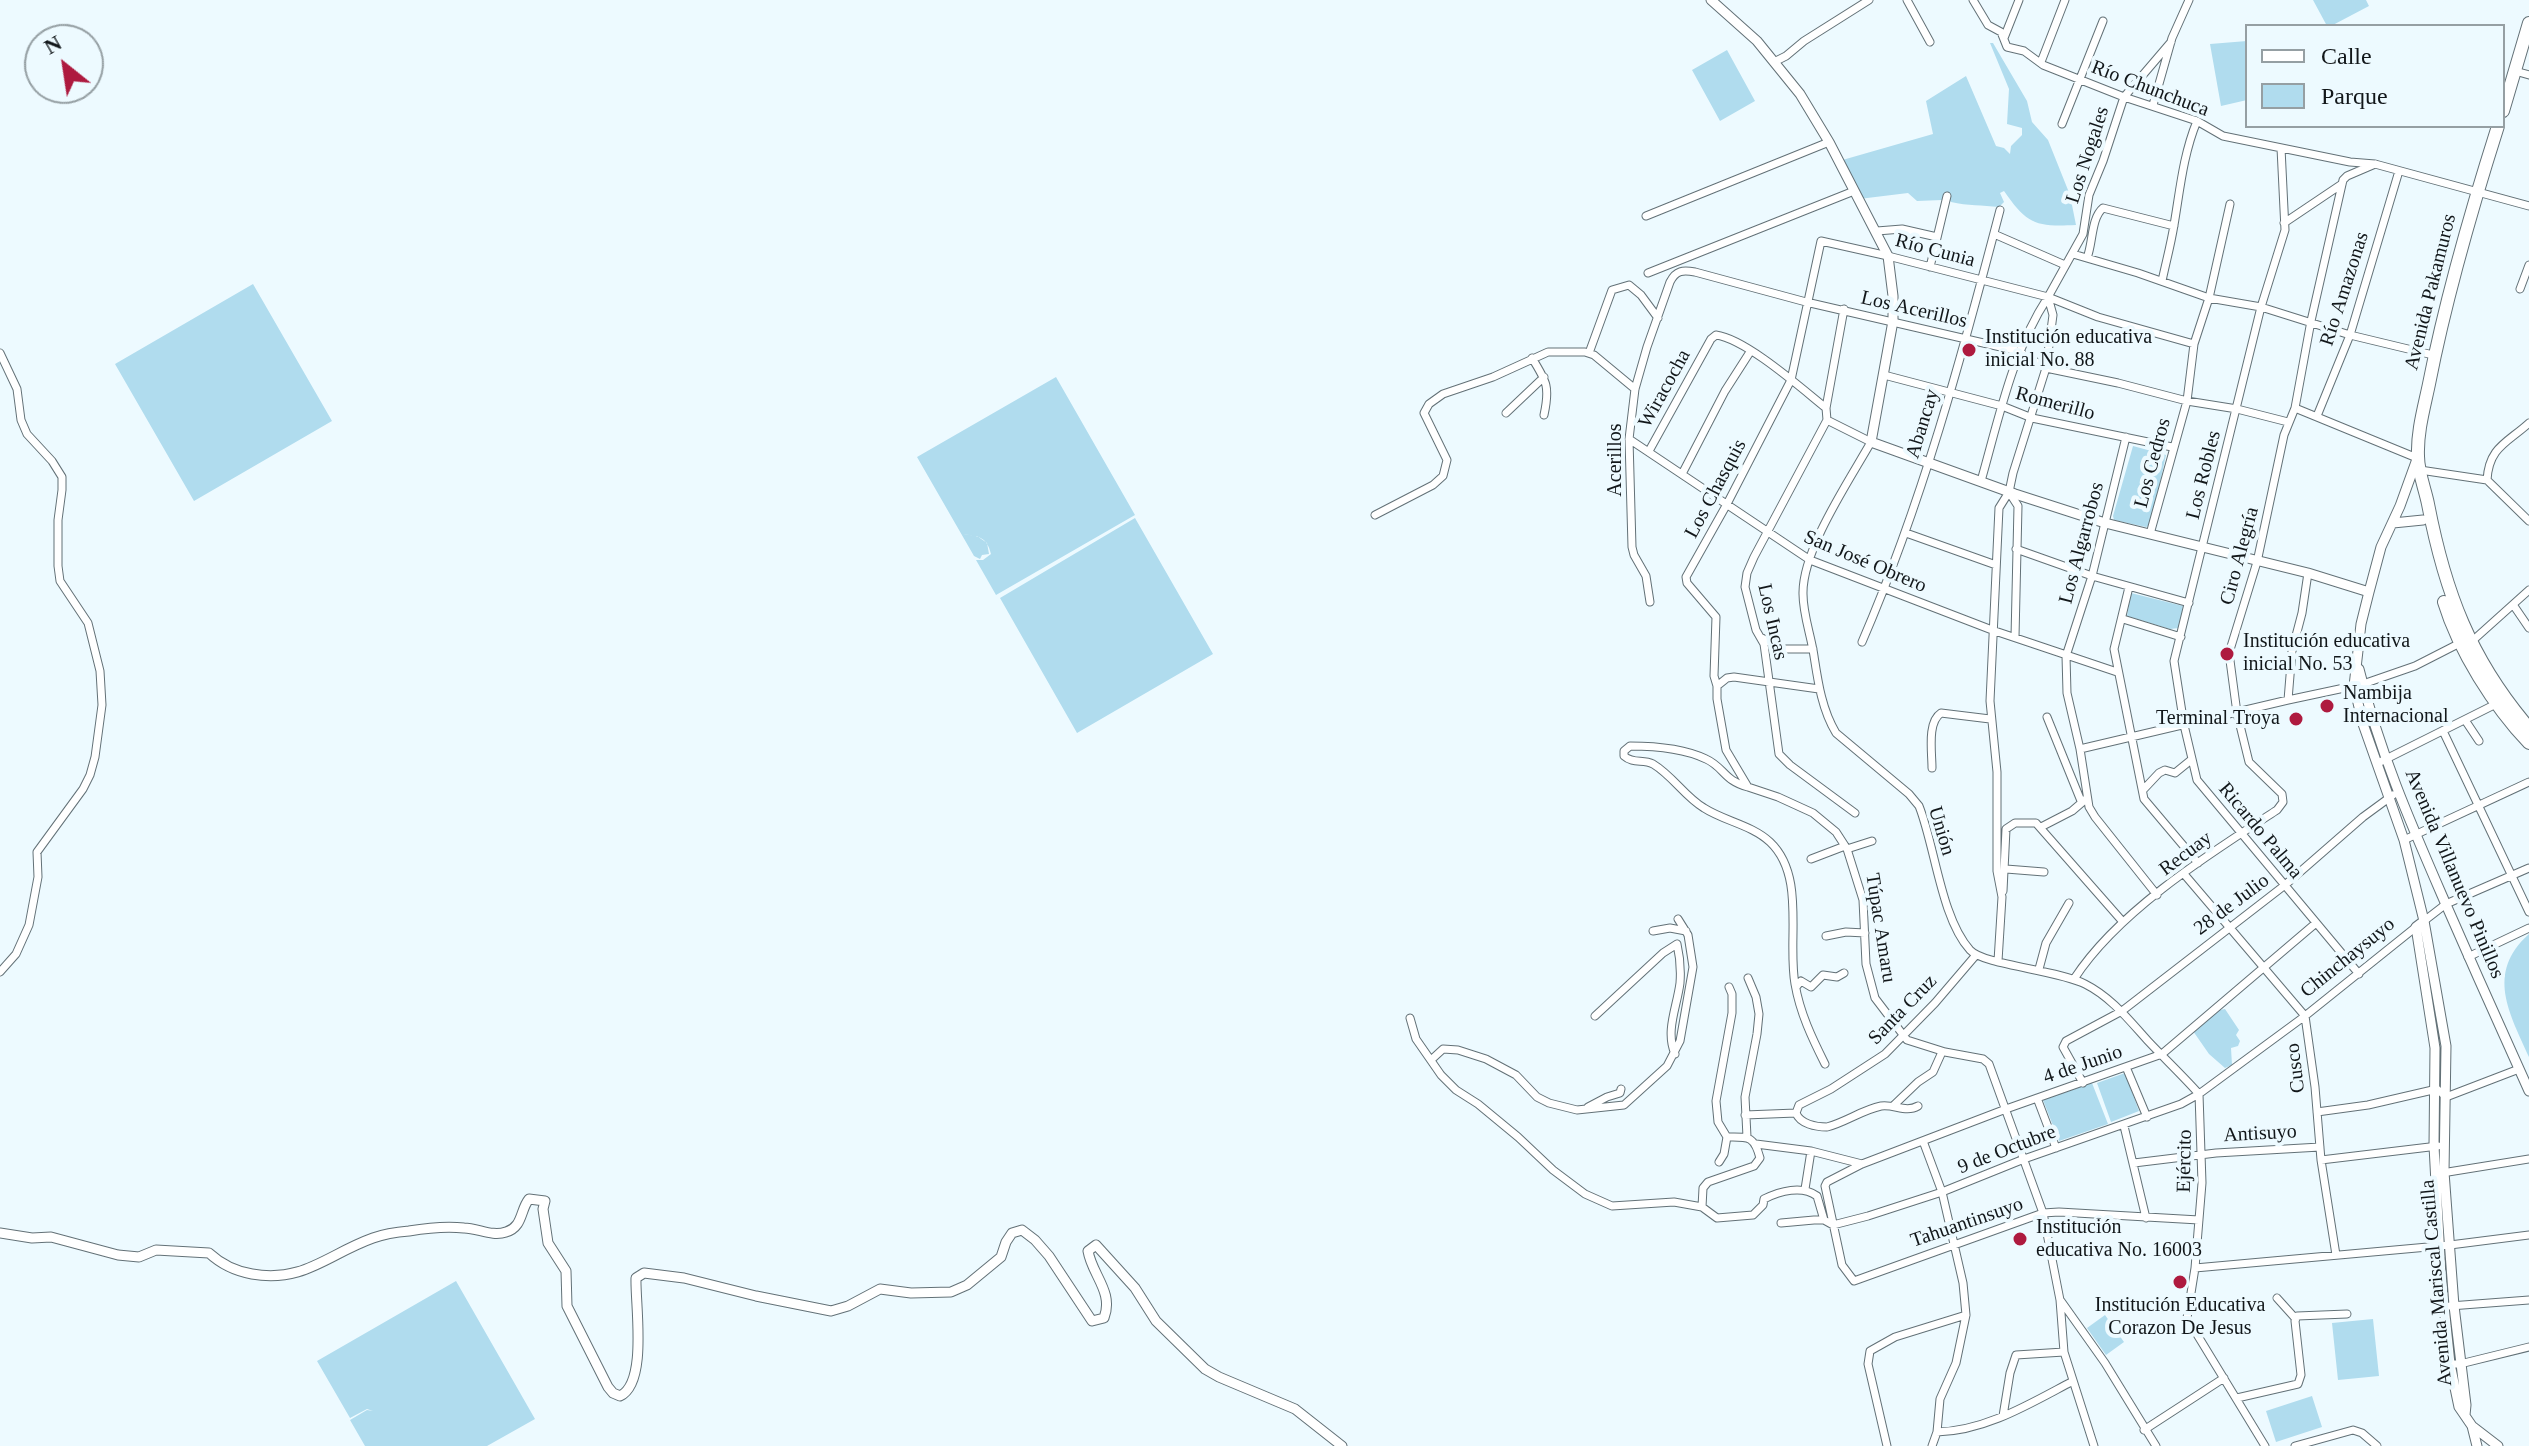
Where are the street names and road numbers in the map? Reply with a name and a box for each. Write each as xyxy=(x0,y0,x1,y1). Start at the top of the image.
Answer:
street label: Río Chunchuca xyxy=(2088,56,2212,122)
street label: Los Nogales xyxy=(2061,103,2115,207)
street label: Avenida Pakamuros xyxy=(2400,211,2462,373)
street label: Río Cunia xyxy=(1892,229,1978,273)
street label: Río Amazonas xyxy=(2315,229,2375,349)
street label: Los Acerillos xyxy=(1859,286,1969,334)
street label: Wiracocha xyxy=(1634,346,1696,432)
street label: Romerillo xyxy=(2013,382,2097,426)
street label: Abancay xyxy=(1901,387,1945,461)
street label: Los Cedros xyxy=(2130,416,2176,510)
street label: Acerillos xyxy=(1604,423,1628,497)
street label: Los Robles xyxy=(2181,428,2227,522)
street label: Los Chasquis xyxy=(1680,436,1752,542)
street label: Los Algarrobos xyxy=(2054,480,2110,606)
street label: Ciro Alegría xyxy=(2215,504,2265,608)
street label: San José Obrero xyxy=(1800,525,1930,599)
street label: Los Incas xyxy=(1752,582,1792,662)
street label: Avenida Villanuevo Pinillos xyxy=(2399,766,2509,982)
street label: Ricardo Palma xyxy=(2213,778,2307,884)
street label: Unión xyxy=(1922,804,1960,858)
street label: Recuay xyxy=(2155,826,2217,882)
street label: 28 de Julio xyxy=(2190,869,2274,941)
street label: Túpac Amaru xyxy=(1860,872,1900,984)
street label: Chinchaysuyo xyxy=(2296,913,2400,1003)
street label: Santa Cruz xyxy=(1864,970,1942,1050)
street label: 4 de Junio xyxy=(2040,1040,2126,1090)
street label: Cusco xyxy=(2281,1042,2311,1094)
street label: 9 de Octubre xyxy=(1954,1120,2060,1180)
street label: Antisuyo xyxy=(2223,1120,2297,1148)
street label: Ejército xyxy=(2172,1129,2198,1193)
street label: Avenida Mariscal Castilla xyxy=(2416,1179,2458,1387)
street label: Tahuantinsuyo xyxy=(1908,1193,2026,1253)

